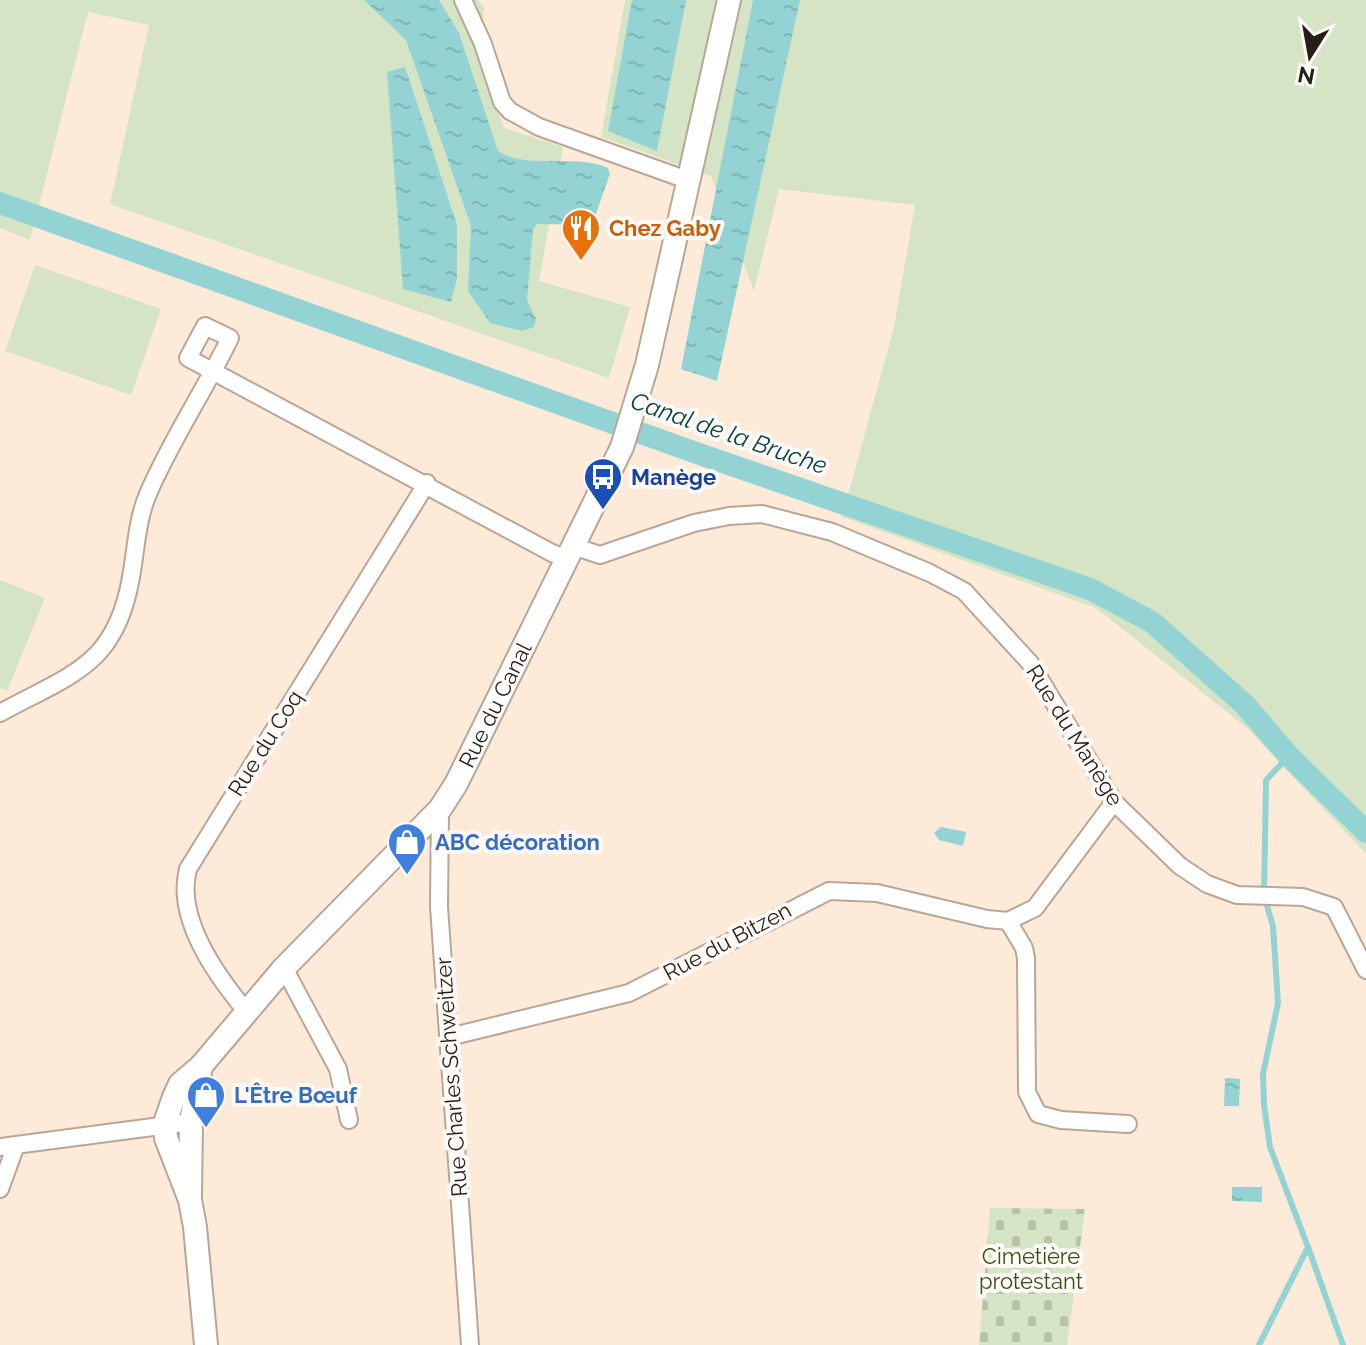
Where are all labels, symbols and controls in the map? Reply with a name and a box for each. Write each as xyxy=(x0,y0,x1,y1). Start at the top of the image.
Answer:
north arrow xyxy=(1270,16,1350,96)
text: N xyxy=(1295,61,1317,90)
restaurant icon: Chez Gaby xyxy=(560,207,602,262)
place label: Chez Gaby xyxy=(609,215,721,241)
water label: Canal de la Bruche xyxy=(627,386,831,480)
bus stop icon: Manège xyxy=(582,456,624,511)
place label: Manège xyxy=(631,464,716,490)
street label: Rue du Canal xyxy=(453,638,537,772)
street label: Rue du Manège xyxy=(1021,660,1129,810)
street label: Rue du Coq xyxy=(222,685,308,801)
shop icon: ABC décoration xyxy=(386,821,428,876)
place label: ABC décoration xyxy=(435,829,600,855)
street label: Rue du Bitzen xyxy=(659,896,795,986)
street label: Rue Charles Schweitzer xyxy=(430,956,472,1198)
shop icon: L'Être Bœuf xyxy=(185,1074,227,1129)
place label: L'Être Bœuf xyxy=(234,1082,358,1108)
park label: Cimetière protestant xyxy=(979,1243,1084,1294)

